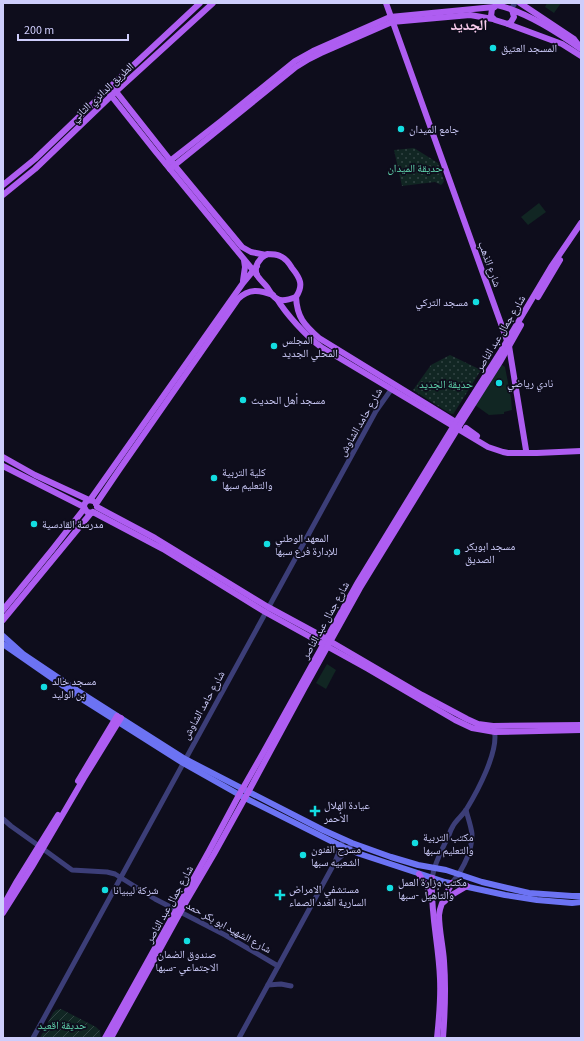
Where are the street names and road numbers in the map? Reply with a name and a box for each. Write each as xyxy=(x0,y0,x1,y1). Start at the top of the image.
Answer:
street label: الطريق الدائري الثاني xyxy=(68,59,138,126)
street label: شارع الذهب xyxy=(474,239,505,289)
street label: شارع جمال عبد الناصر xyxy=(471,292,529,375)
street label: شارع حامد الشاوش xyxy=(335,385,386,459)
street label: شارع جمال عبد الناصر xyxy=(297,579,353,663)
street label: شارع حامد الشاوش xyxy=(178,668,229,742)
street label: شارع جمال عبد الناصر xyxy=(141,863,197,947)
street label: شارع الشهيد ابو بكر حمد xyxy=(183,898,274,957)

